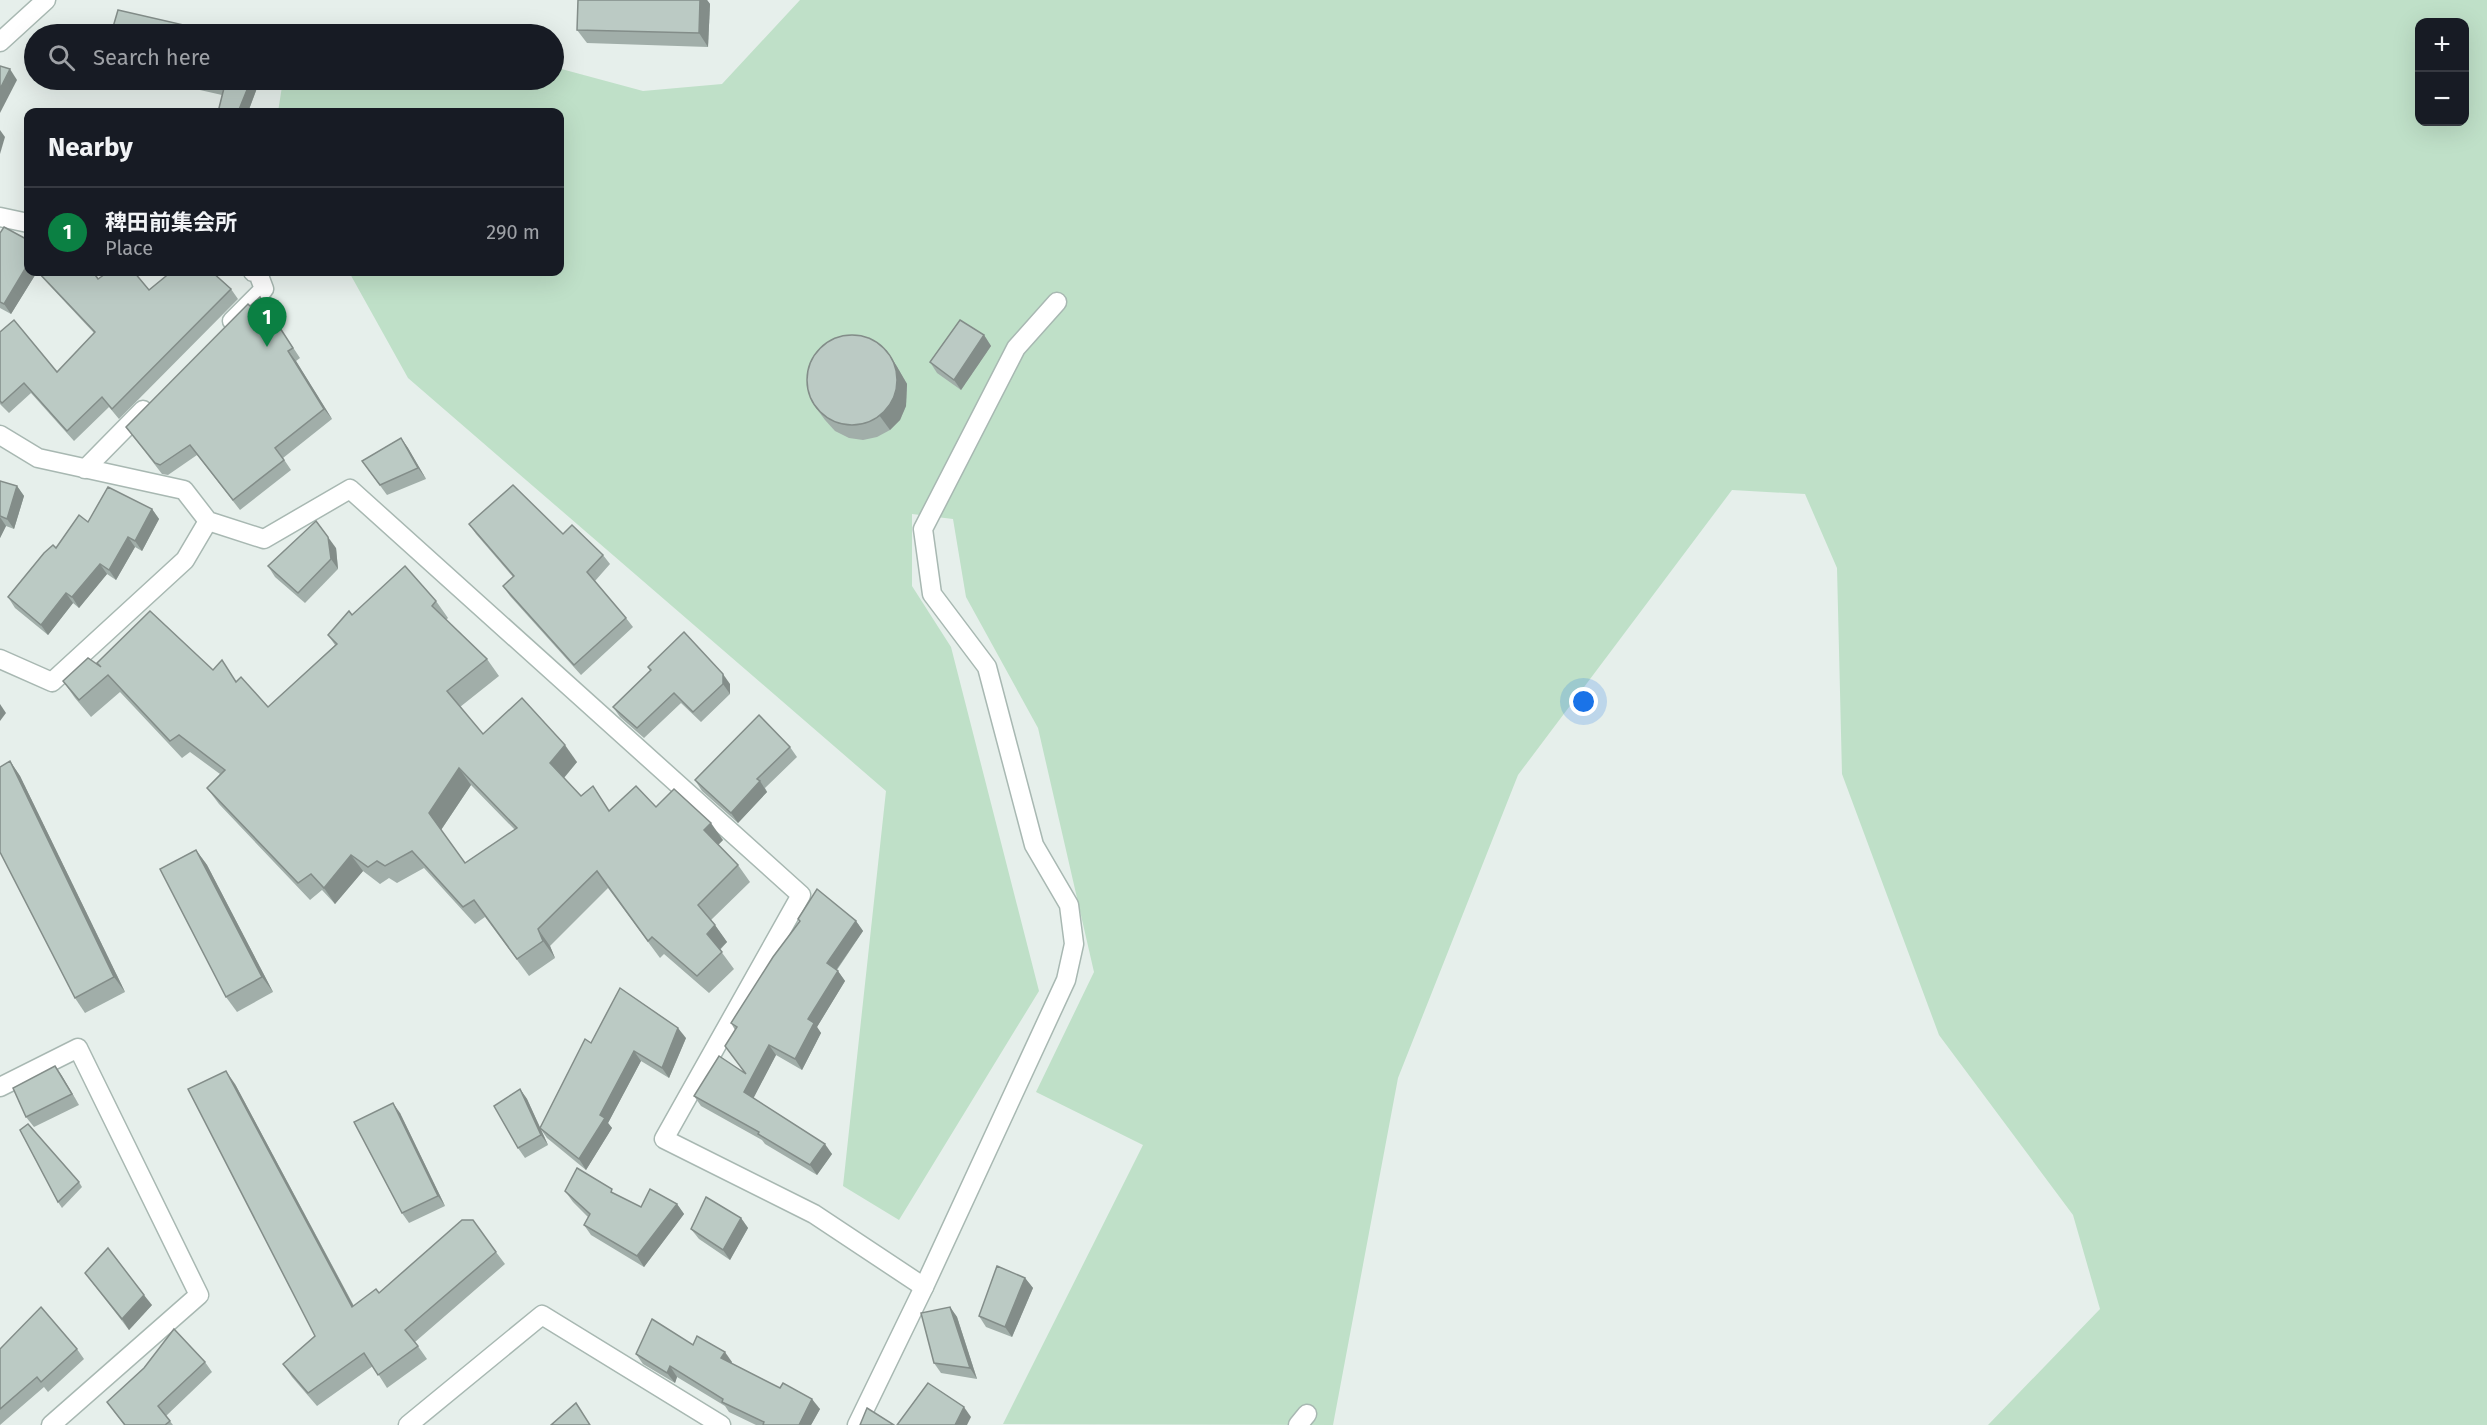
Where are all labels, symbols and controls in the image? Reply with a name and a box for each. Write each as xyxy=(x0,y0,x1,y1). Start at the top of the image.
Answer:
map controls xyxy=(2415,18,2469,126)
button: + xyxy=(2415,18,2469,72)
search box xyxy=(24,24,564,90)
icon: search xyxy=(45,41,78,74)
text: Search here xyxy=(93,44,211,71)
button: − xyxy=(2415,72,2469,126)
text: Nearby xyxy=(48,132,133,163)
text: 稗田前集会所 xyxy=(105,209,237,236)
text: 1 xyxy=(63,220,72,244)
text: 290 m xyxy=(486,220,540,244)
text: Place xyxy=(105,236,153,260)
pin: 1 xyxy=(248,298,286,347)
your location xyxy=(1569,687,1598,716)

